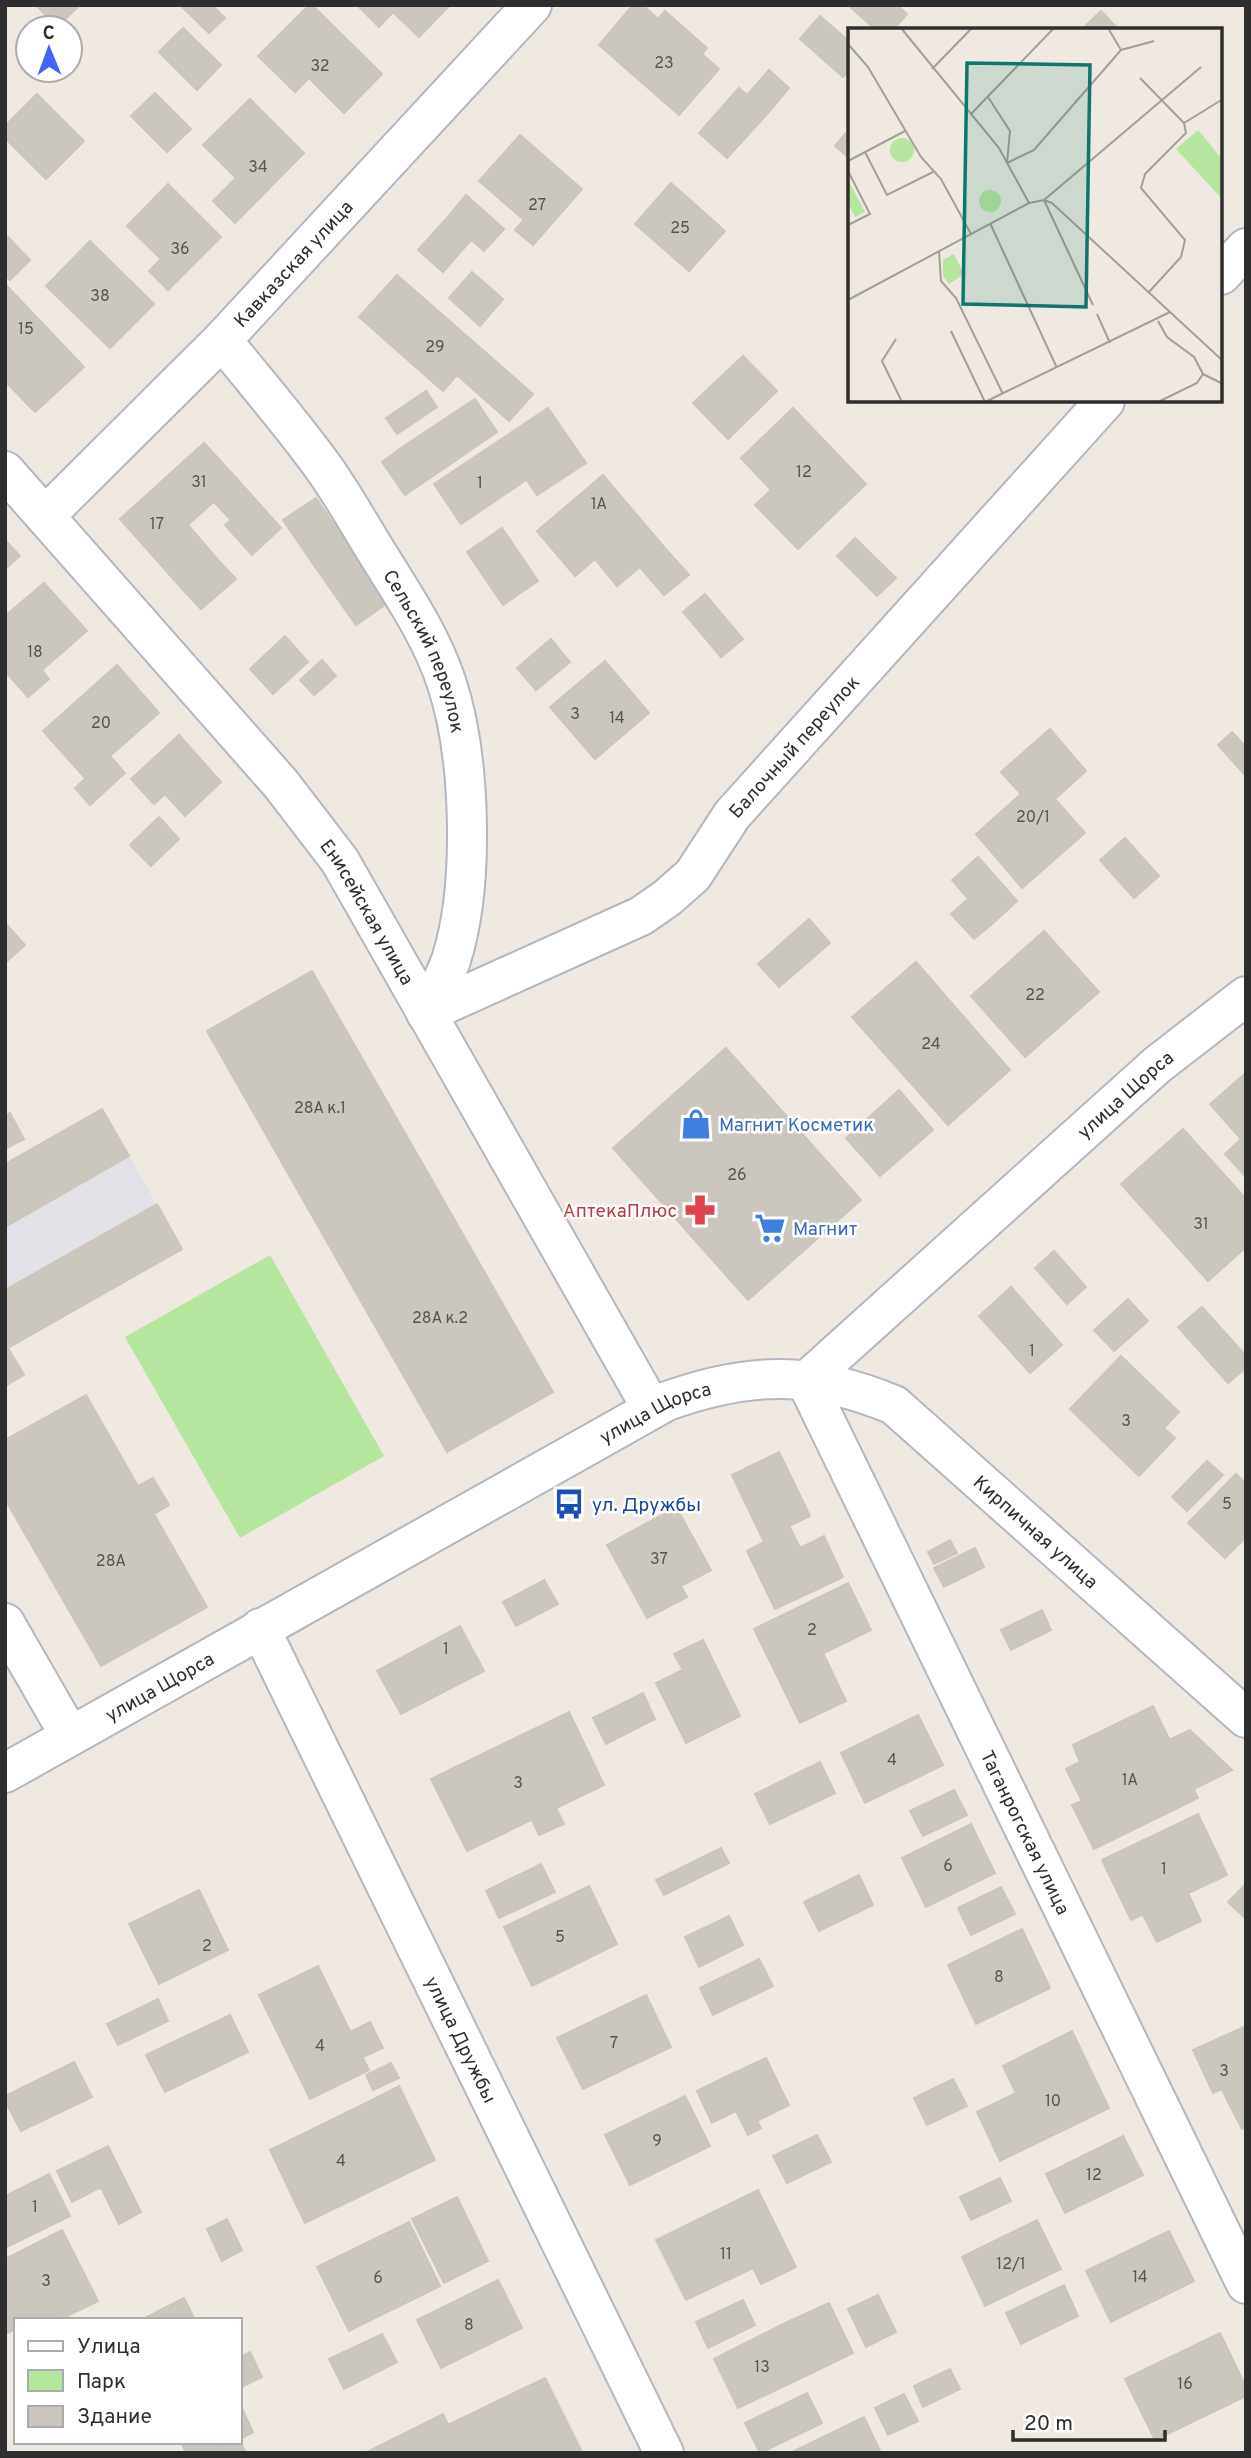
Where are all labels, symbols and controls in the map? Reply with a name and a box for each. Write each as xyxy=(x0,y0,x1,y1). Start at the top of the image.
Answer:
north arrow xyxy=(14,14,84,84)
text: С xyxy=(42,22,55,46)
inset map xyxy=(848,28,1223,402)
house number: 23 xyxy=(654,54,674,74)
house number: 32 xyxy=(310,57,330,77)
house number: 34 xyxy=(248,158,268,178)
street label: Кавказская улица xyxy=(230,196,359,333)
house number: 27 xyxy=(528,196,546,216)
house number: 25 xyxy=(670,219,690,239)
house number: 36 xyxy=(170,240,190,260)
house number: 38 xyxy=(90,287,110,307)
house number: 15 xyxy=(18,320,34,340)
house number: 29 xyxy=(425,338,445,358)
house number: 12 xyxy=(796,463,812,483)
house number: 31 xyxy=(191,473,207,493)
house number: 1 xyxy=(477,474,483,494)
house number: 1А xyxy=(591,495,607,515)
house number: 17 xyxy=(150,515,164,535)
street label: Сельский переулок xyxy=(376,566,469,735)
house number: 18 xyxy=(27,643,43,663)
street label: Балочный переулок xyxy=(725,671,866,824)
house number: 3 xyxy=(570,705,580,725)
house number: 14 xyxy=(609,709,625,729)
house number: 20 xyxy=(91,714,111,734)
house number: 20/1 xyxy=(1016,808,1050,828)
street label: Енисейская улица xyxy=(314,835,418,990)
house number: 22 xyxy=(1025,986,1045,1006)
house number: 24 xyxy=(921,1035,941,1055)
street label: улица Щорса xyxy=(1073,1046,1179,1145)
house number: 28А к.1 xyxy=(294,1099,346,1119)
shop icon: Магнит Косметик xyxy=(679,1107,713,1141)
place label: Магнит Косметик xyxy=(719,1114,874,1138)
house number: 26 xyxy=(727,1166,747,1186)
pharmacy icon: АптекаПлюс xyxy=(683,1193,717,1227)
place label: АптекаПлюс xyxy=(563,1200,677,1224)
supermarket icon: Магнит xyxy=(753,1211,787,1245)
house number: 31 xyxy=(1193,1215,1209,1235)
place label: Магнит xyxy=(793,1218,858,1242)
house number: 28А к.2 xyxy=(412,1309,468,1329)
house number: 1 xyxy=(1029,1342,1035,1362)
street label: улица Щорса xyxy=(596,1378,714,1450)
house number: 3 xyxy=(1121,1412,1131,1432)
street label: Кирпичная улица xyxy=(967,1471,1102,1595)
bus stop icon: ул. Дружбы xyxy=(552,1487,586,1521)
place label: ул. Дружбы xyxy=(592,1494,701,1518)
house number: 5 xyxy=(1222,1495,1232,1515)
house number: 37 xyxy=(650,1550,668,1570)
house number: 28А xyxy=(96,1552,126,1572)
house number: 2 xyxy=(807,1621,817,1641)
house number: 1 xyxy=(443,1640,449,1660)
street label: улица Щорса xyxy=(102,1648,219,1728)
street label: Таганрогская улица xyxy=(974,1747,1074,1919)
house number: 4 xyxy=(887,1751,897,1771)
house number: 1А xyxy=(1122,1771,1138,1791)
house number: 3 xyxy=(513,1774,523,1794)
house number: 6 xyxy=(943,1857,953,1877)
house number: 1 xyxy=(1161,1860,1167,1880)
house number: 5 xyxy=(555,1928,565,1948)
house number: 2 xyxy=(202,1937,212,1957)
house number: 8 xyxy=(994,1968,1004,1988)
street label: улица Дружбы xyxy=(418,1973,501,2108)
house number: 7 xyxy=(610,2034,618,2054)
house number: 4 xyxy=(315,2037,325,2057)
house number: 3 xyxy=(1219,2062,1229,2082)
house number: 10 xyxy=(1045,2092,1061,2112)
house number: 9 xyxy=(652,2132,662,2152)
house number: 4 xyxy=(336,2152,346,2172)
house number: 12 xyxy=(1086,2166,1102,2186)
house number: 1 xyxy=(32,2198,38,2218)
house number: 11 xyxy=(720,2245,732,2265)
house number: 12/1 xyxy=(996,2255,1026,2275)
house number: 14 xyxy=(1132,2268,1148,2288)
house number: 6 xyxy=(373,2269,383,2289)
house number: 3 xyxy=(41,2272,51,2292)
house number: 8 xyxy=(464,2316,474,2336)
legend xyxy=(14,2318,242,2444)
text: Улица xyxy=(77,2334,141,2361)
house number: 13 xyxy=(754,2358,770,2378)
text: Парк xyxy=(77,2369,126,2396)
house number: 16 xyxy=(1177,2375,1193,2395)
scale bar xyxy=(1013,2398,1165,2442)
text: Здание xyxy=(77,2404,152,2431)
text: 20 m xyxy=(1024,2411,1073,2438)

